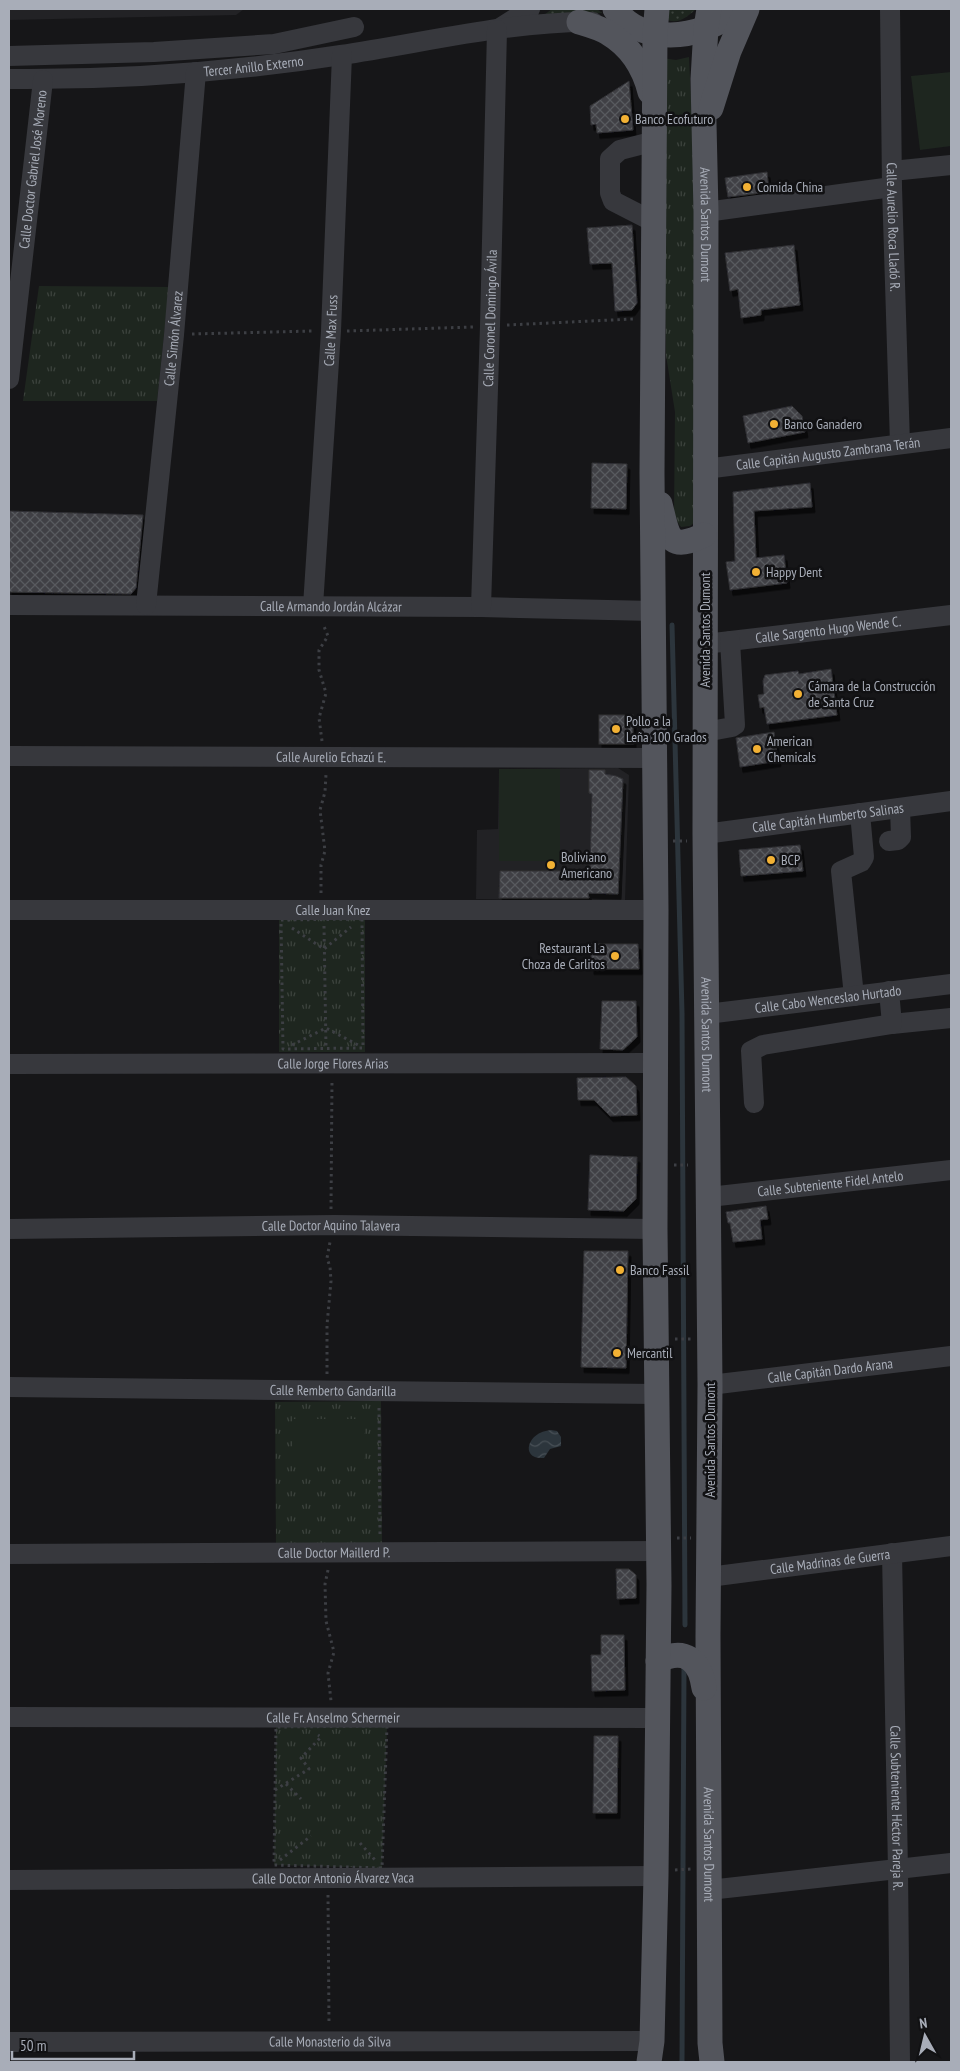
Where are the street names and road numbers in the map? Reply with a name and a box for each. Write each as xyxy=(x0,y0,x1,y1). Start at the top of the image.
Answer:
street label: Tercer Anillo Externo xyxy=(203,52,304,80)
street label: Calle Doctor Gabriel José Moreno xyxy=(15,89,51,250)
street label: Calle Aurelio Roca Lladó R. xyxy=(883,162,904,292)
street label: Avenida Santos Dumont xyxy=(696,167,715,282)
street label: Calle Coronel Domingo Ávila xyxy=(479,249,501,387)
street label: Calle Simón Álvarez xyxy=(160,290,187,387)
street label: Calle Max Fuss xyxy=(320,294,341,367)
street label: Calle Capitán Augusto Zambrana Terán xyxy=(735,433,921,474)
street label: Avenida Santos Dumont xyxy=(696,572,714,688)
street label: Calle Armando Jordán Alcázar xyxy=(260,597,402,616)
street label: Calle Sargento Hugo Wende C. xyxy=(754,612,902,647)
street label: Calle Aurelio Echazú E. xyxy=(276,748,386,766)
street label: Calle Capitán Humberto Salinas xyxy=(751,798,905,837)
street label: Calle Juan Knez xyxy=(296,901,370,919)
street label: Avenida Santos Dumont xyxy=(697,977,716,1092)
street label: Calle Cabo Wenceslao Hurtado xyxy=(754,981,902,1017)
street label: Calle Jorge Flores Arias xyxy=(277,1054,389,1073)
street label: Calle Subteniente Fidel Antelo xyxy=(756,1166,904,1201)
street label: Calle Doctor Aquino Talavera xyxy=(262,1216,400,1235)
street label: Calle Capitán Dardo Arana xyxy=(766,1354,894,1387)
street label: Calle Remberto Gandarilla xyxy=(270,1381,396,1400)
street label: Avenida Santos Dumont xyxy=(701,1382,719,1498)
street label: Calle Doctor Maillerd P. xyxy=(278,1543,390,1562)
street label: Calle Madrinas de Guerra xyxy=(769,1545,891,1578)
street label: Calle Fr. Anselmo Schermeir xyxy=(266,1708,400,1727)
street label: Calle Subteniente Héctor Pareja R. xyxy=(886,1725,907,1891)
street label: Avenida Santos Dumont xyxy=(700,1787,718,1902)
street label: Calle Doctor Antonio Álvarez Vaca xyxy=(252,1868,414,1887)
street label: Calle Monasterio da Silva xyxy=(269,2032,391,2051)

